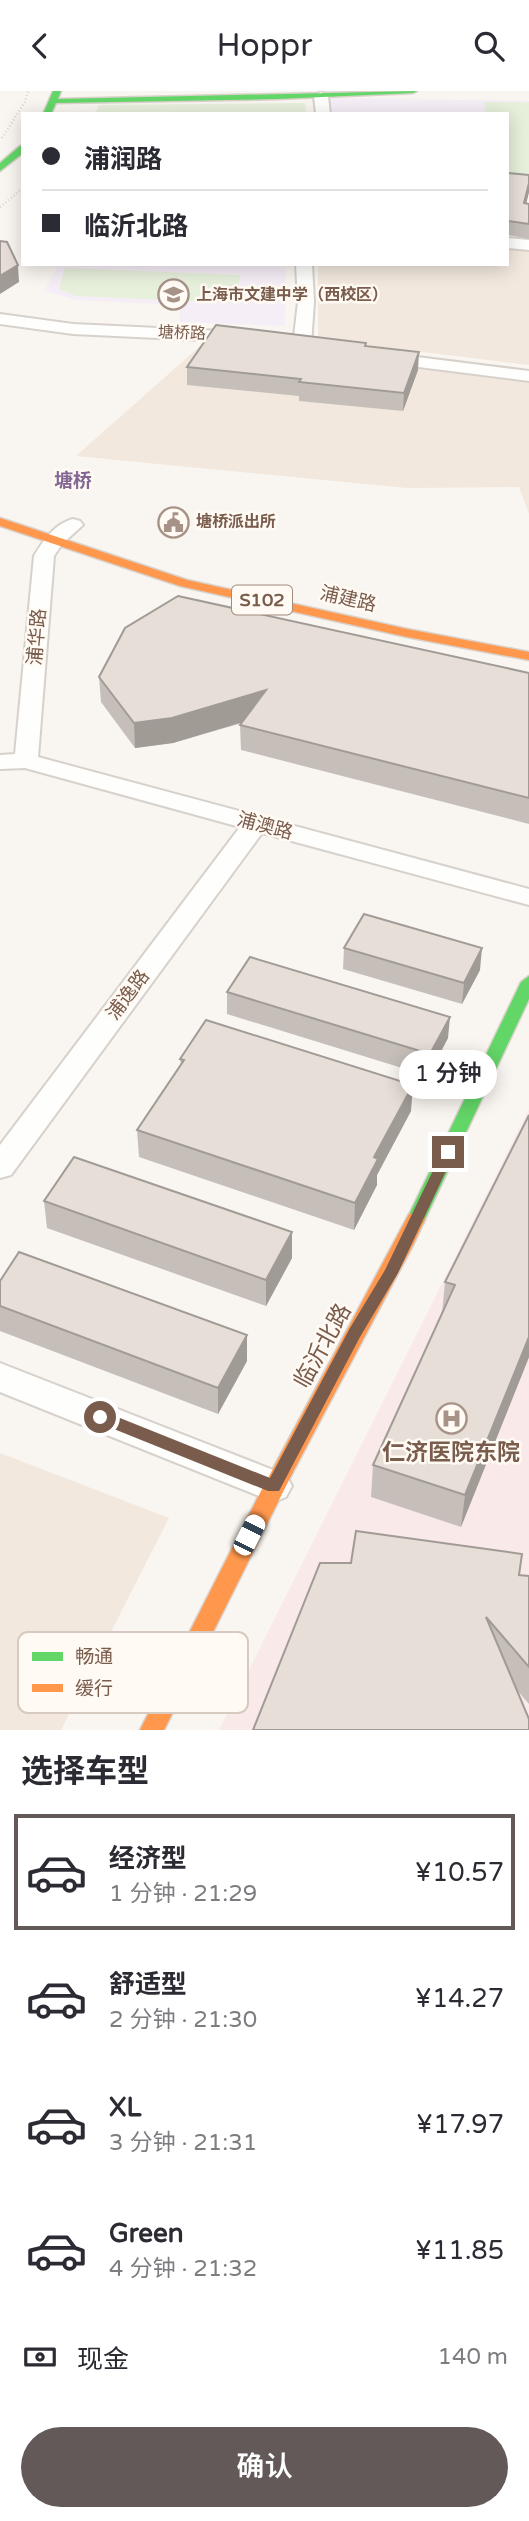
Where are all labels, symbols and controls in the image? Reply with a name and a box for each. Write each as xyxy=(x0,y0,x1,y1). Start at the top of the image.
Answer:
icon: back xyxy=(21,27,59,65)
text: Hoppr xyxy=(217,27,312,65)
icon: search xyxy=(470,27,508,65)
text: 浦润路 xyxy=(84,144,162,175)
text: 临沂北路 xyxy=(84,211,188,242)
school or university icon: 上海市文建中学（西校区） xyxy=(156,278,190,312)
place label: 上海市文建中学（西校区） xyxy=(196,285,388,305)
street label: 塘桥路 xyxy=(158,322,206,344)
district label: 塘桥 xyxy=(54,470,92,492)
public building icon: 塘桥派出所 xyxy=(156,505,190,539)
place label: 塘桥派出所 xyxy=(196,512,276,532)
street label: 浦建路 xyxy=(318,582,378,616)
road number: S102 xyxy=(232,585,292,615)
street label: 浦华路 xyxy=(24,608,50,666)
street label: 浦澳路 xyxy=(235,808,295,844)
street label: 浦逸路 xyxy=(102,966,154,1024)
callout: 1 分钟 xyxy=(399,1051,497,1100)
text: 1 分钟 xyxy=(415,1060,481,1088)
route end xyxy=(432,1136,464,1168)
street label: 临沂北路 xyxy=(288,1299,358,1393)
route start xyxy=(84,1401,116,1433)
hospital icon: 仁济医院东院 xyxy=(434,1402,468,1436)
place label: 仁济医院东院 xyxy=(382,1439,520,1467)
car xyxy=(231,1512,268,1558)
legend xyxy=(18,1632,248,1713)
text: 畅通 xyxy=(75,1646,113,1668)
text: 缓行 xyxy=(75,1678,113,1700)
text: 选择车型 xyxy=(21,1753,149,1791)
icon: car xyxy=(25,1841,88,1904)
text: 经济型 xyxy=(109,1843,187,1874)
text: ¥10.57 xyxy=(415,1857,504,1888)
text: 1 分钟 · 21:29 xyxy=(109,1880,257,1908)
icon: car xyxy=(25,1967,88,2030)
text: 舒适型 xyxy=(109,1969,187,2000)
text: ¥14.27 xyxy=(415,1983,504,2014)
text: 2 分钟 · 21:30 xyxy=(109,2006,257,2034)
text: XL xyxy=(109,2092,141,2123)
icon: car xyxy=(25,2093,88,2156)
text: ¥17.97 xyxy=(416,2109,504,2140)
text: 3 分钟 · 21:31 xyxy=(109,2129,257,2157)
text: Green xyxy=(109,2218,184,2249)
icon: car xyxy=(25,2219,88,2282)
text: ¥11.85 xyxy=(415,2235,504,2266)
text: 4 分钟 · 21:32 xyxy=(109,2255,257,2283)
icon: cash xyxy=(21,2338,59,2376)
text: 140 m xyxy=(438,2343,508,2371)
text: 现金 xyxy=(77,2344,129,2375)
button: 确认 xyxy=(21,2427,508,2507)

